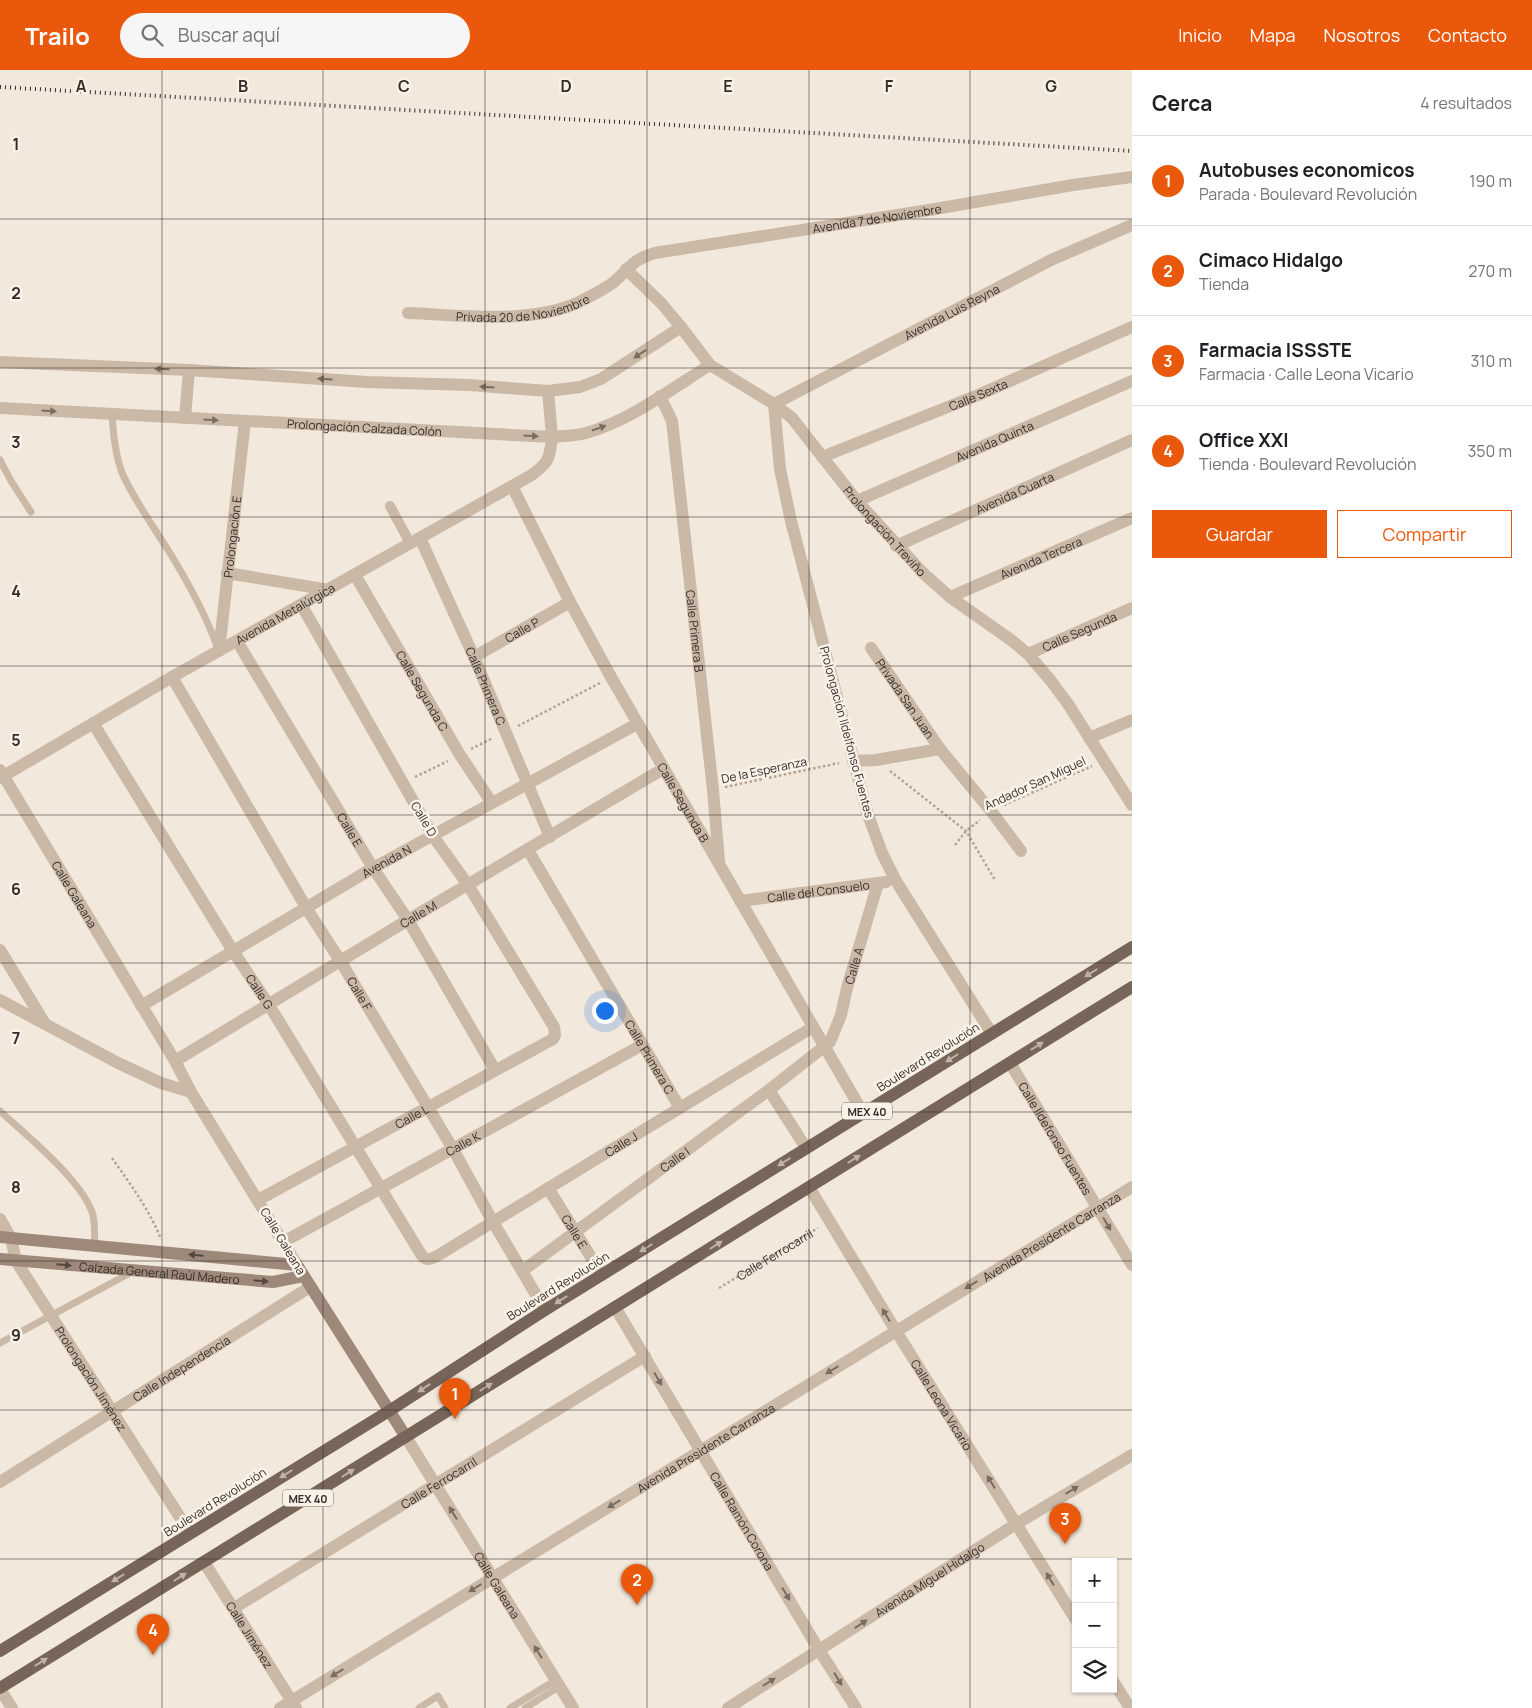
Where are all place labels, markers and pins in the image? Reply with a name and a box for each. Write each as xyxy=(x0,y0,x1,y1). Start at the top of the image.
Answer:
pin: 1 xyxy=(439,1378,471,1419)
pin: 3 xyxy=(1049,1503,1081,1544)
pin: 2 xyxy=(621,1564,653,1605)
pin: 4 xyxy=(137,1614,169,1655)

